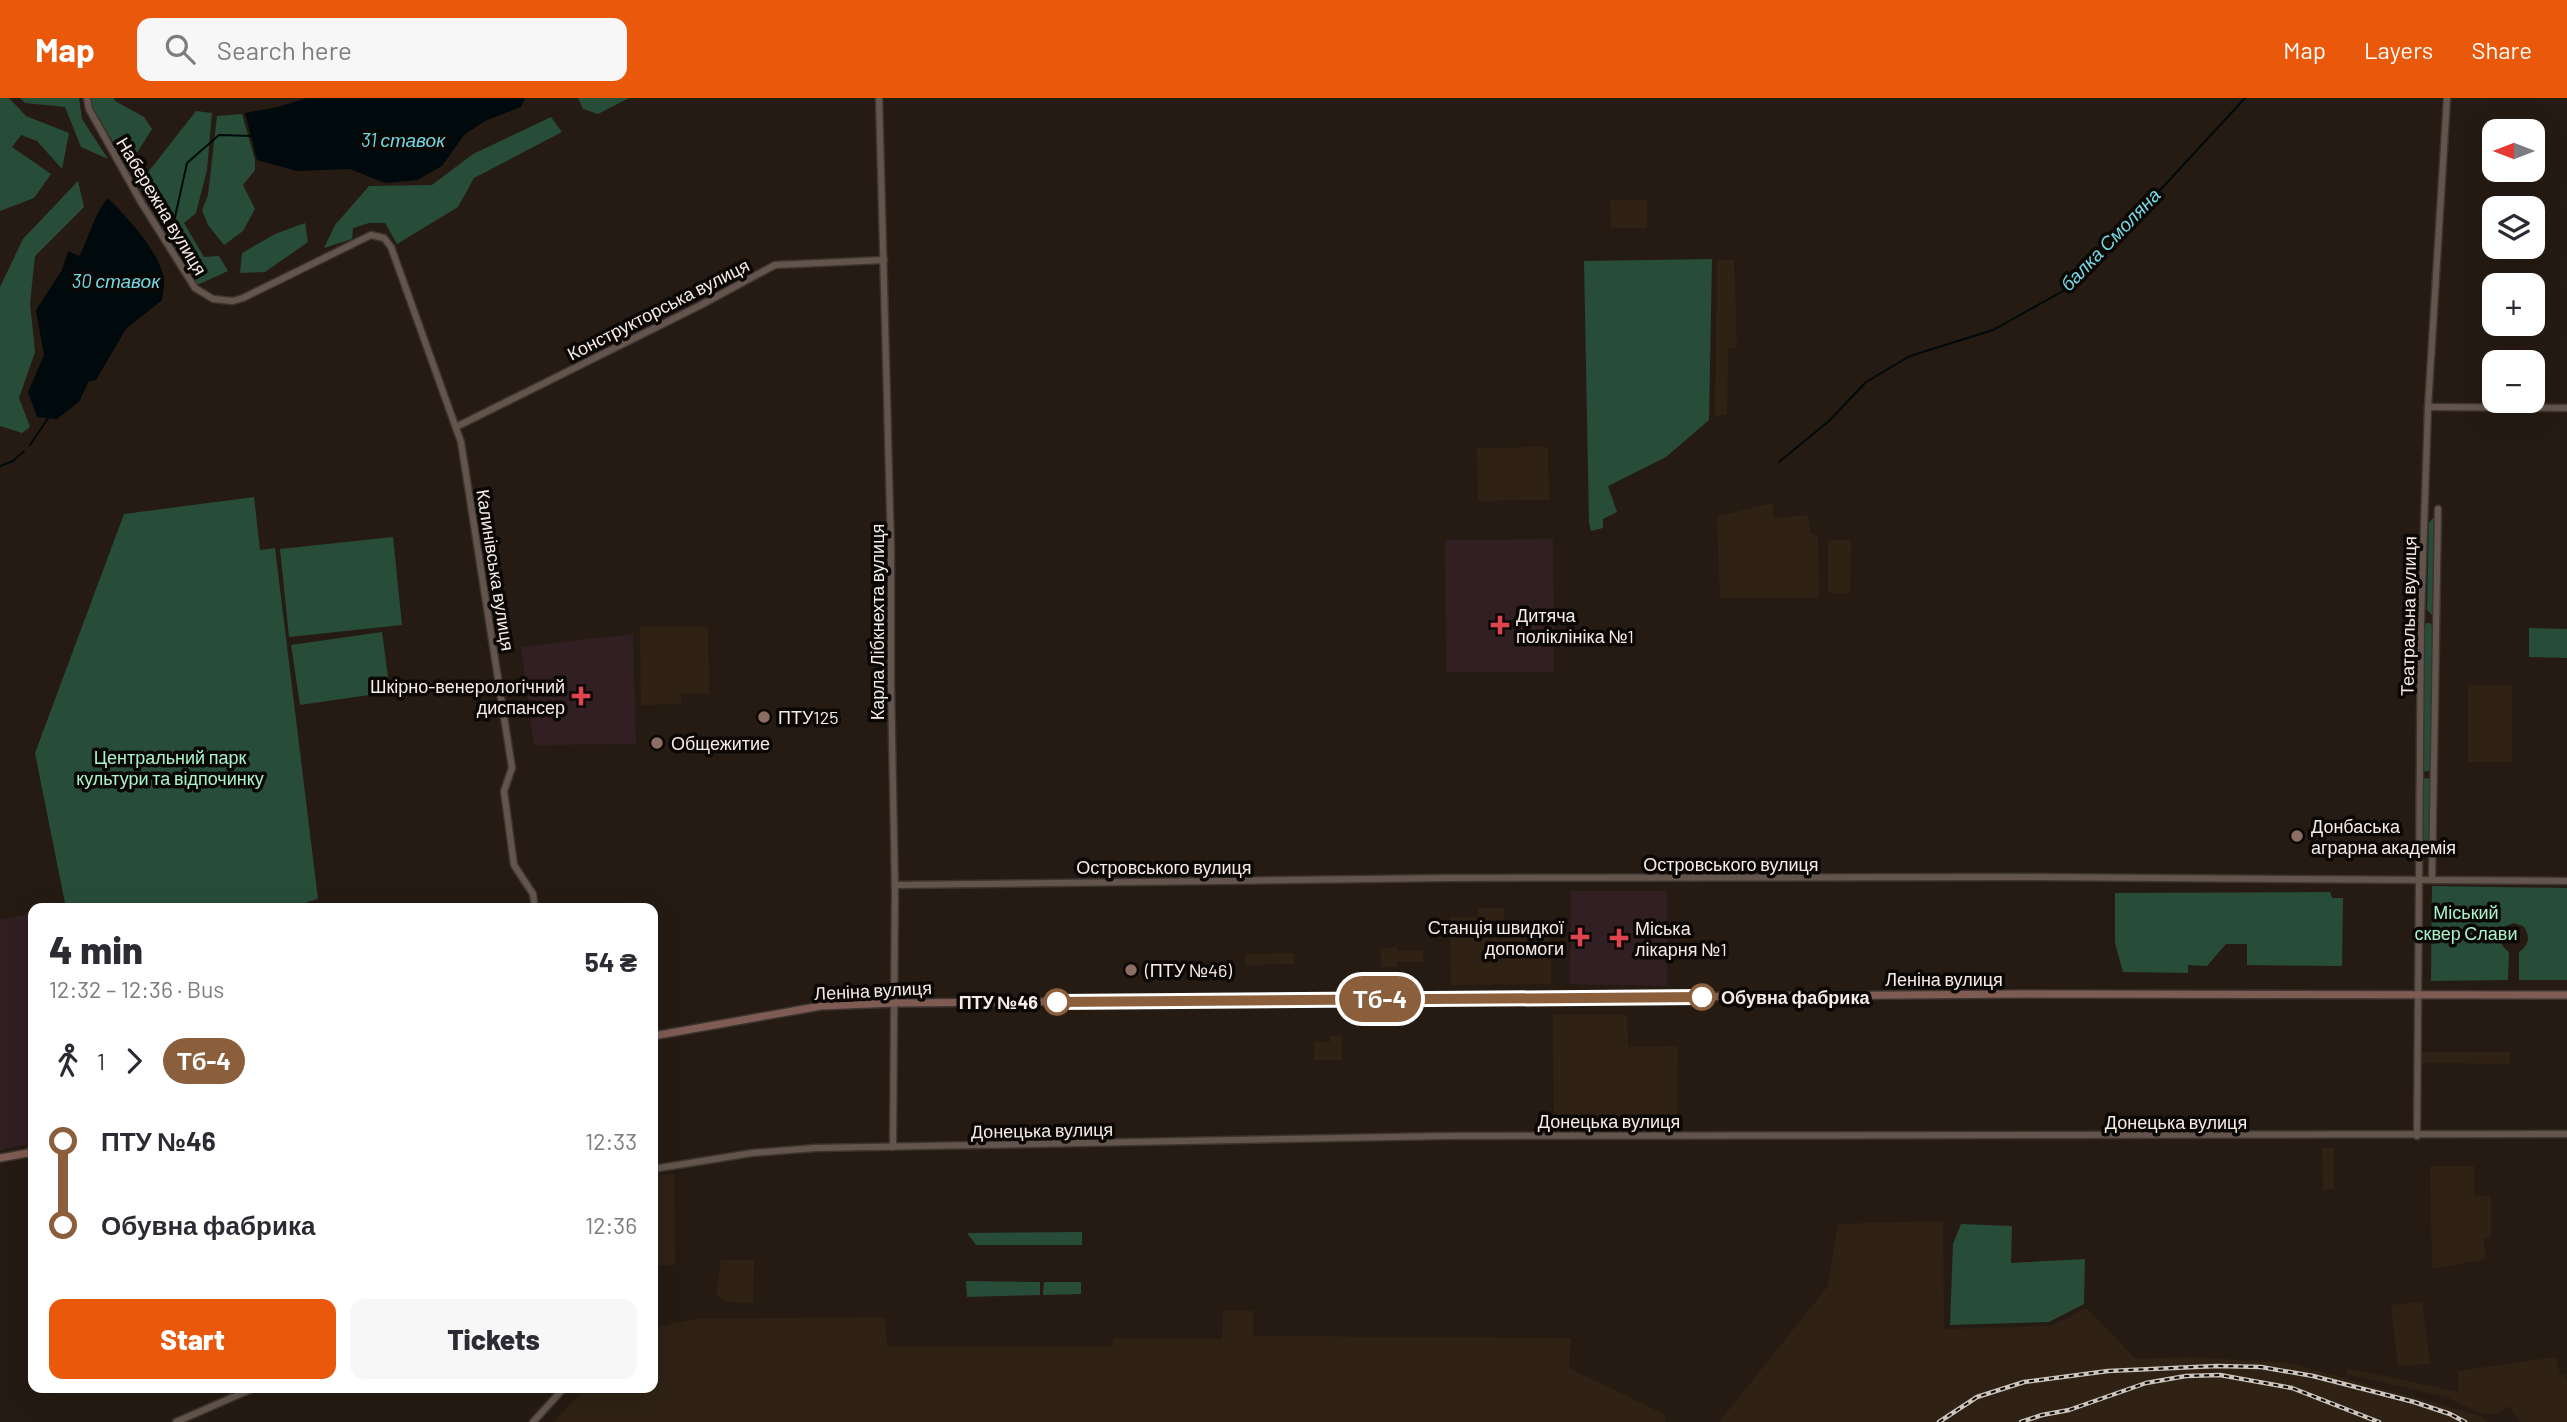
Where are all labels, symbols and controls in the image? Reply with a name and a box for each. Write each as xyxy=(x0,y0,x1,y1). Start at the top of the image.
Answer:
search box xyxy=(137,18,627,81)
text: Map xyxy=(35,29,95,69)
icon: search xyxy=(161,30,199,68)
text: Search here xyxy=(217,34,352,65)
text: Map xyxy=(2283,35,2326,64)
text: Layers xyxy=(2364,35,2433,64)
text: Share xyxy=(2471,35,2532,64)
north arrow xyxy=(2482,119,2544,182)
map controls xyxy=(2482,119,2545,413)
water label: 31 ставок xyxy=(361,128,446,151)
street label: Набережна вулиця xyxy=(112,133,212,279)
water label: балка Смоляна xyxy=(2055,183,2165,295)
button: layers xyxy=(2482,196,2545,259)
street label: Конструкторська вулиця xyxy=(563,254,753,364)
water label: 30 ставок xyxy=(72,269,161,292)
button: + xyxy=(2482,273,2545,336)
button: − xyxy=(2482,350,2545,413)
street label: Калинівська вулиця xyxy=(472,488,520,652)
street label: Карла Лібкнехта вулиця xyxy=(866,524,888,720)
street label: Театральна вулиця xyxy=(2396,536,2420,696)
place label: Дитяча поліклініка №1 xyxy=(1516,604,1634,647)
marker: Дитяча поліклініка №1 xyxy=(1490,615,1510,635)
place label: Шкірно-венерологічний диспансер xyxy=(370,675,565,718)
marker: Шкірно-венерологічний диспансер xyxy=(571,686,591,706)
place label: ПТУ125 xyxy=(778,706,839,728)
marker: ПТУ125 xyxy=(756,709,772,725)
place label: Общежитие xyxy=(671,732,770,754)
marker: Общежитие xyxy=(649,735,665,751)
park label: Центральний парк культури та відпочинку xyxy=(76,746,264,789)
place label: Донбаська аграрна академія xyxy=(2311,815,2456,858)
marker: Донбаська аграрна академія xyxy=(2289,828,2305,844)
street label: Островського вулиця xyxy=(1643,853,1819,875)
street label: Островського вулиця xyxy=(1076,856,1252,878)
park label: Міський сквер Слави xyxy=(2415,901,2518,944)
place label: Станція швидкої допомоги xyxy=(1428,916,1564,959)
place label: Міська лікарня №1 xyxy=(1635,917,1727,960)
text: 4 min xyxy=(49,926,143,972)
marker: Станція швидкої допомоги xyxy=(1570,927,1590,947)
marker: Міська лікарня №1 xyxy=(1609,928,1629,948)
text: 54 ₴ xyxy=(585,946,637,977)
place label: (ПТУ №46) xyxy=(1144,959,1232,981)
marker: (ПТУ №46) xyxy=(1123,962,1139,978)
street label: Леніна вулиця xyxy=(1885,968,2003,990)
text: 12:32 – 12:36 · Bus xyxy=(49,975,224,1003)
street label: Леніна вулиця xyxy=(814,976,932,1004)
line badge: Тб-4 xyxy=(1331,976,1429,1022)
text: Тб-4 xyxy=(1353,984,1407,1013)
marker: Обувна фабрика xyxy=(1689,984,1715,1010)
place label: Обувна фабрика xyxy=(1721,986,1870,1008)
marker: ПТУ №46 xyxy=(1044,989,1070,1015)
place label: ПТУ №46 xyxy=(959,991,1038,1013)
icon: walk xyxy=(49,1042,87,1080)
icon: forward xyxy=(115,1042,153,1080)
text: Тб-4 xyxy=(177,1046,231,1075)
text: 1 xyxy=(97,1047,105,1075)
street label: Донецька вулиця xyxy=(1538,1110,1680,1132)
street label: Донецька вулиця xyxy=(2105,1111,2247,1133)
street label: Донецька вулиця xyxy=(971,1118,1113,1142)
text: ПТУ №46 xyxy=(101,1125,216,1156)
text: 12:33 xyxy=(585,1127,637,1155)
text: Обувна фабрика xyxy=(101,1209,315,1240)
text: 12:36 xyxy=(585,1211,637,1239)
button: Start xyxy=(49,1299,336,1379)
button: Tickets xyxy=(350,1299,637,1379)

